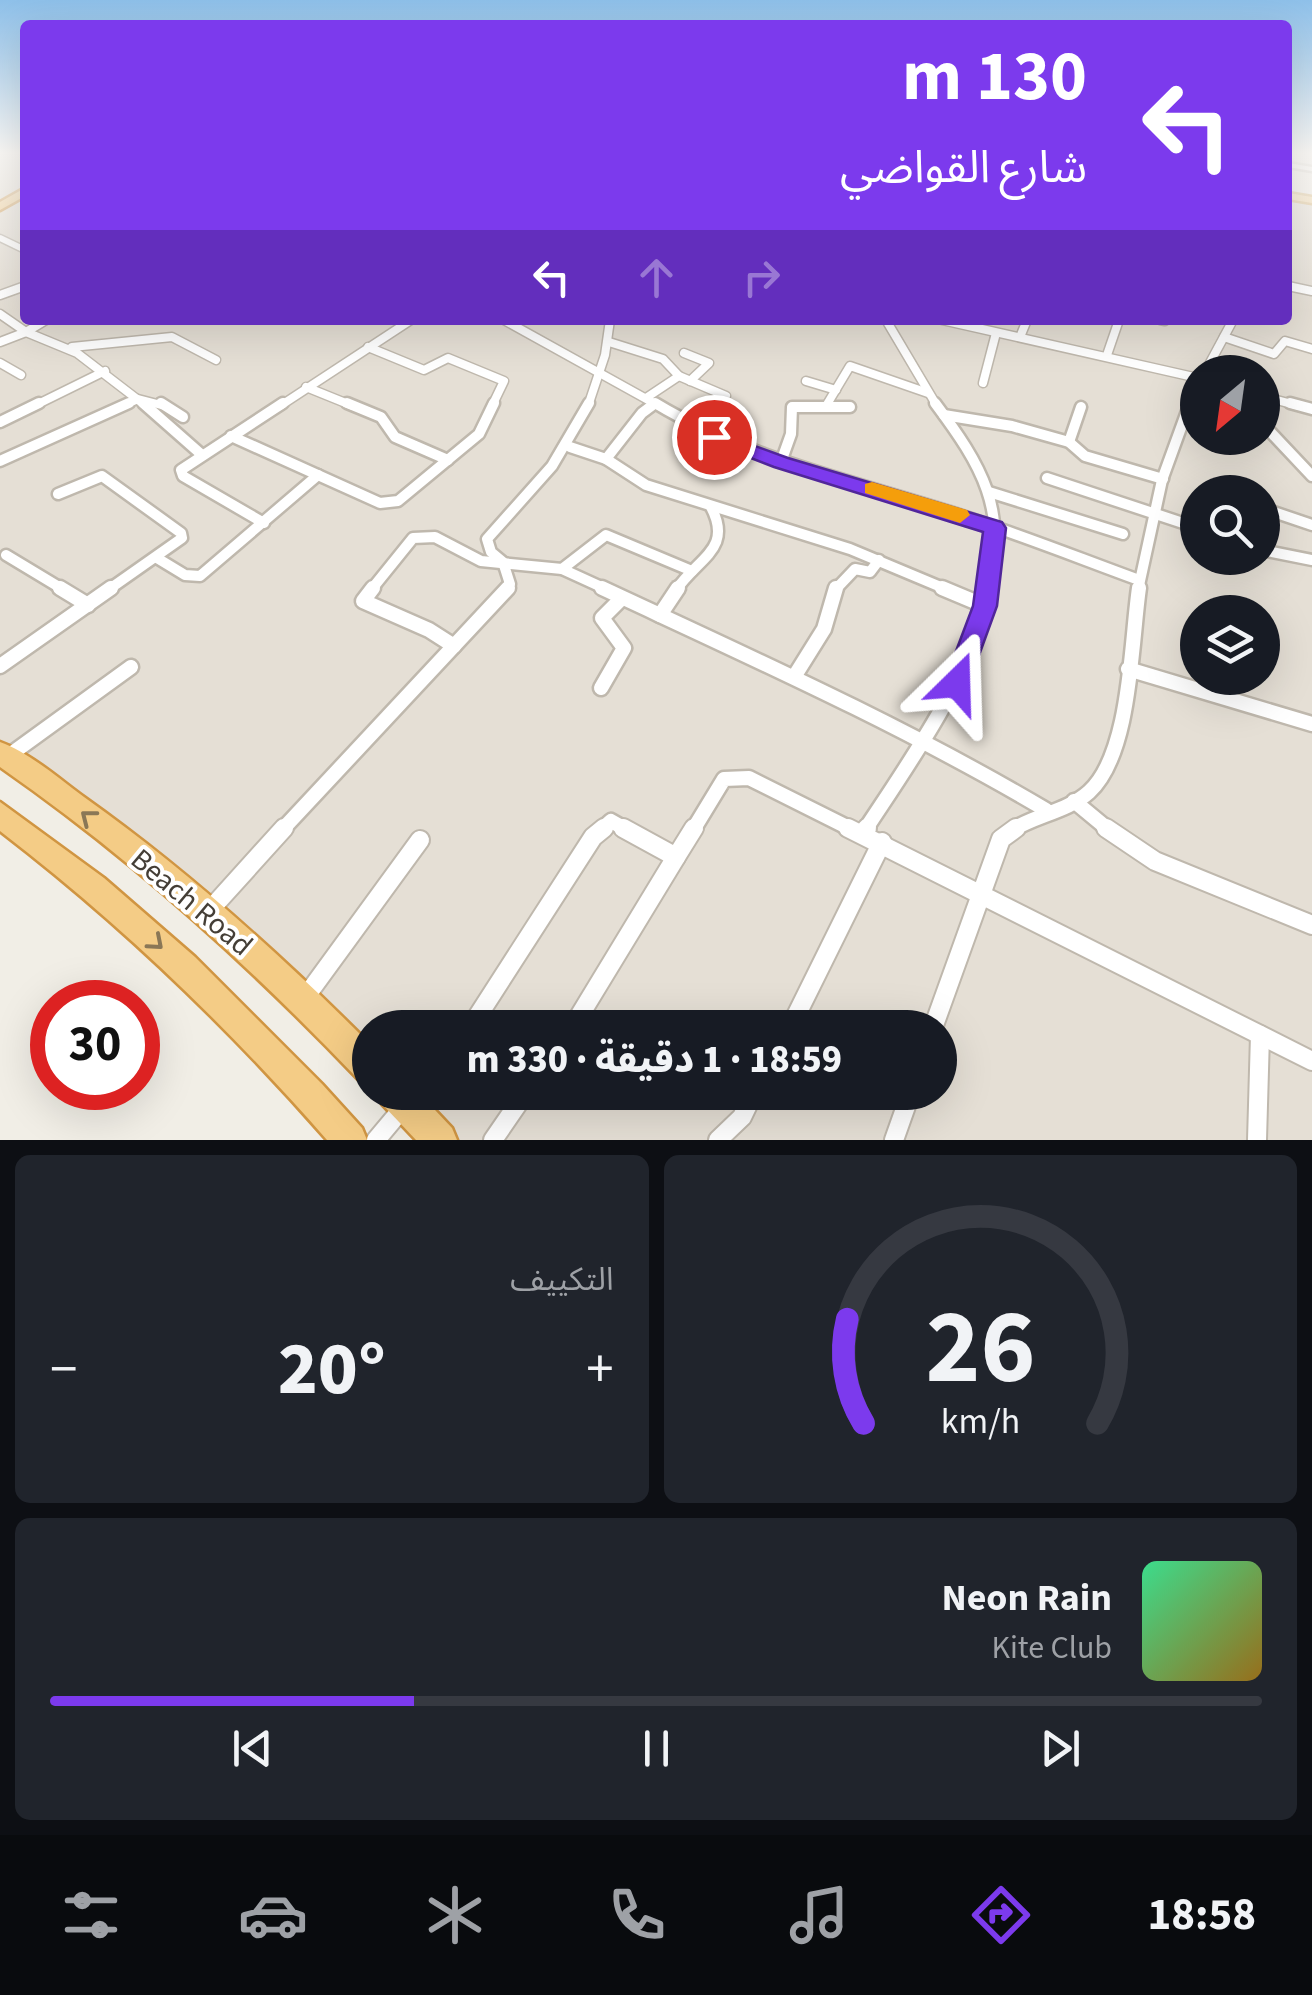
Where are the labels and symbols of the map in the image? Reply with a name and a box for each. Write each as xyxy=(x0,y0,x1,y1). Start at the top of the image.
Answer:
north arrow xyxy=(1180,355,1280,455)
pin xyxy=(672,395,757,480)
position arrow xyxy=(905,631,1009,735)
one-way arrow xyxy=(81,811,99,829)
street label: Beach Road xyxy=(121,838,262,966)
one-way arrow xyxy=(145,931,163,949)
speed limit sign: 30 xyxy=(30,980,160,1110)

